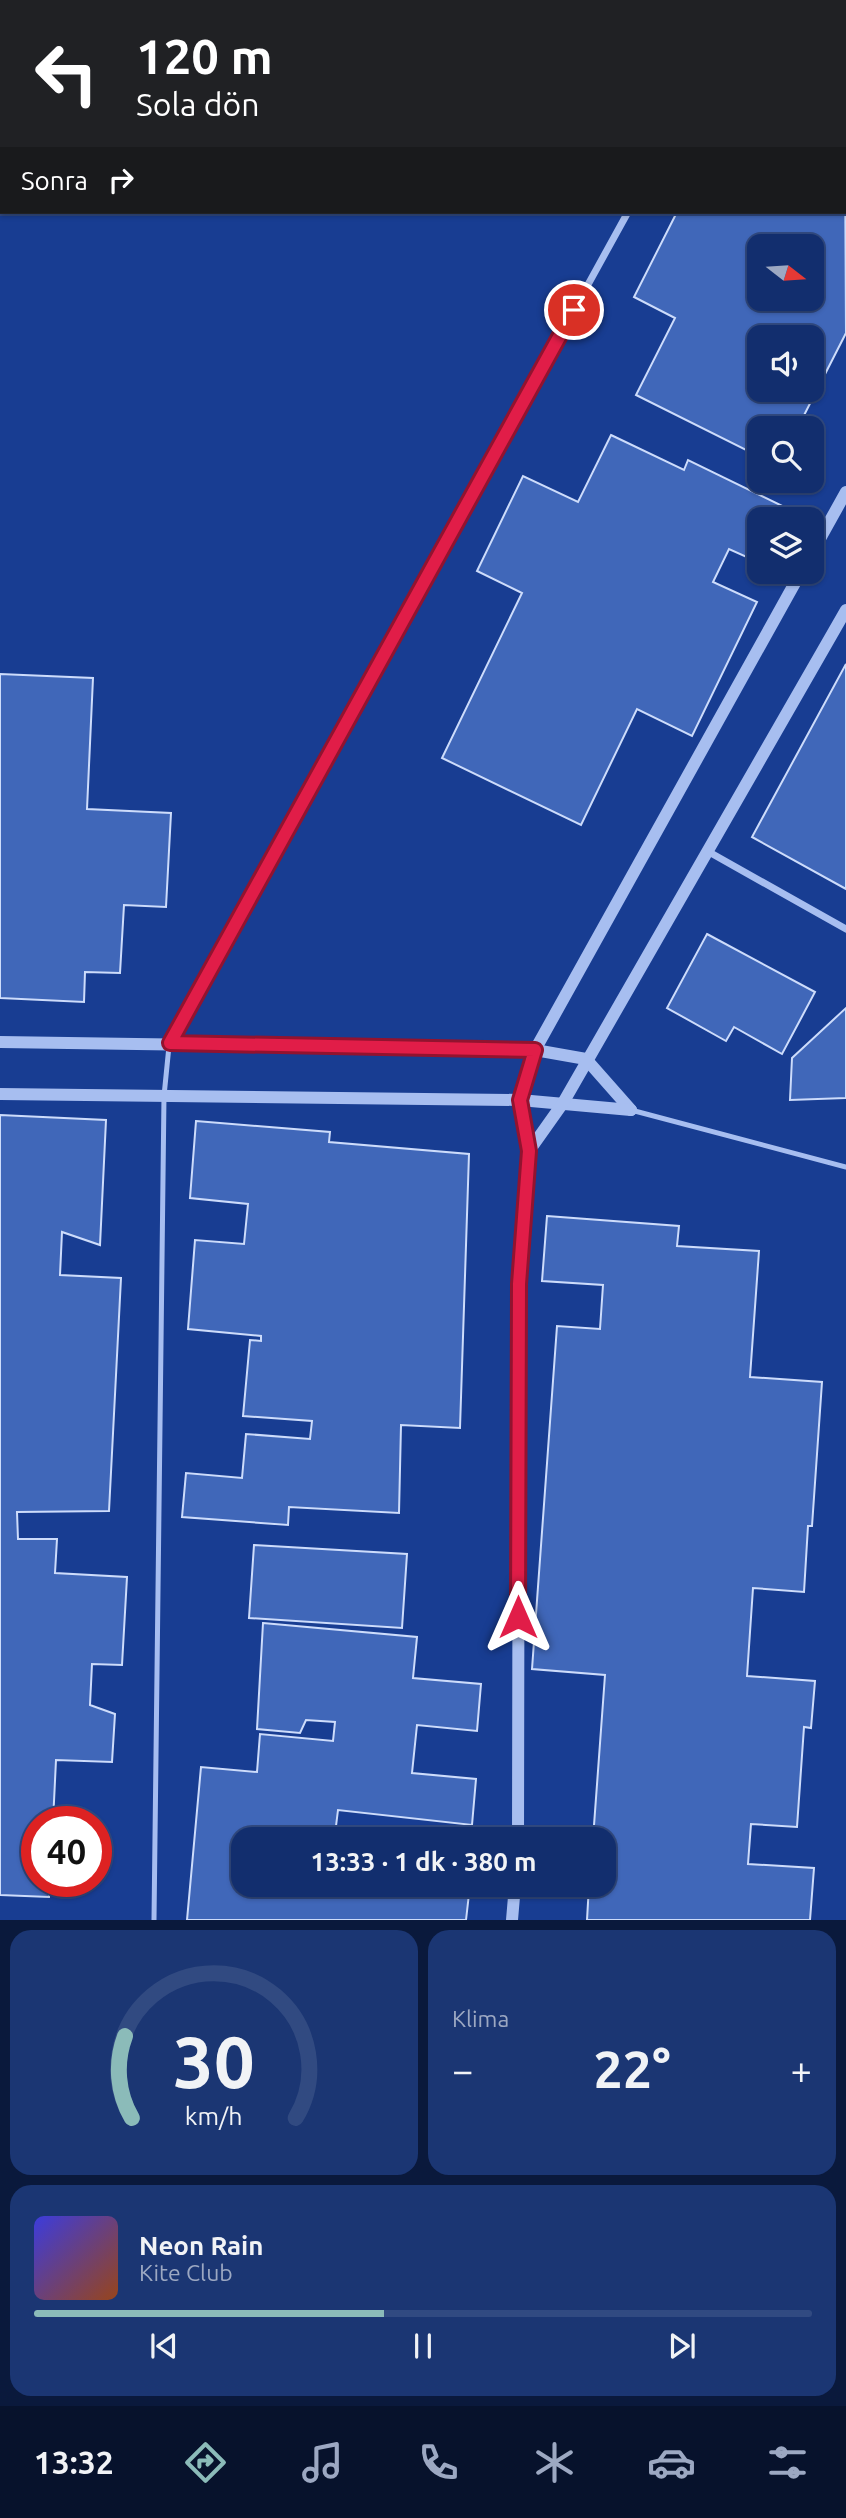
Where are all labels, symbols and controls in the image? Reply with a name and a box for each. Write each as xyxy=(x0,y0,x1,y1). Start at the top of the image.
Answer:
icon: left xyxy=(21,28,112,119)
text: 120 m xyxy=(136,28,273,83)
text: Sola dön xyxy=(136,86,259,122)
icon: right xyxy=(102,161,140,199)
text: Sonra xyxy=(21,166,88,195)
north arrow xyxy=(747,234,824,312)
map controls xyxy=(747,234,824,584)
pin xyxy=(544,280,604,340)
icon: arrive xyxy=(555,291,593,329)
button: sound xyxy=(747,325,824,402)
button: search xyxy=(747,416,824,493)
button: layers xyxy=(747,507,824,584)
position arrow xyxy=(481,1580,555,1654)
speed limit sign: 40 xyxy=(21,1806,112,1897)
text: 13:33 · 1 dk · 380 m xyxy=(310,1847,537,1876)
text: Klima xyxy=(452,2006,509,2031)
text: 30 xyxy=(173,2021,255,2103)
text: 22° xyxy=(593,2040,671,2098)
text: − xyxy=(452,2049,473,2091)
text: + xyxy=(791,2049,812,2091)
text: km/h xyxy=(185,2102,243,2130)
text: Neon Rain xyxy=(139,2231,264,2260)
text: Kite Club xyxy=(139,2260,233,2285)
icon: previous xyxy=(145,2327,183,2365)
icon: pause xyxy=(404,2327,442,2365)
icon: next xyxy=(663,2327,701,2365)
icon: directions xyxy=(181,2438,230,2487)
icon: music xyxy=(298,2438,347,2487)
icon: phone xyxy=(414,2438,463,2487)
icon: climate xyxy=(530,2438,579,2487)
icon: car xyxy=(647,2438,696,2487)
icon: filters xyxy=(763,2438,812,2487)
text: 13:32 xyxy=(34,2444,114,2480)

